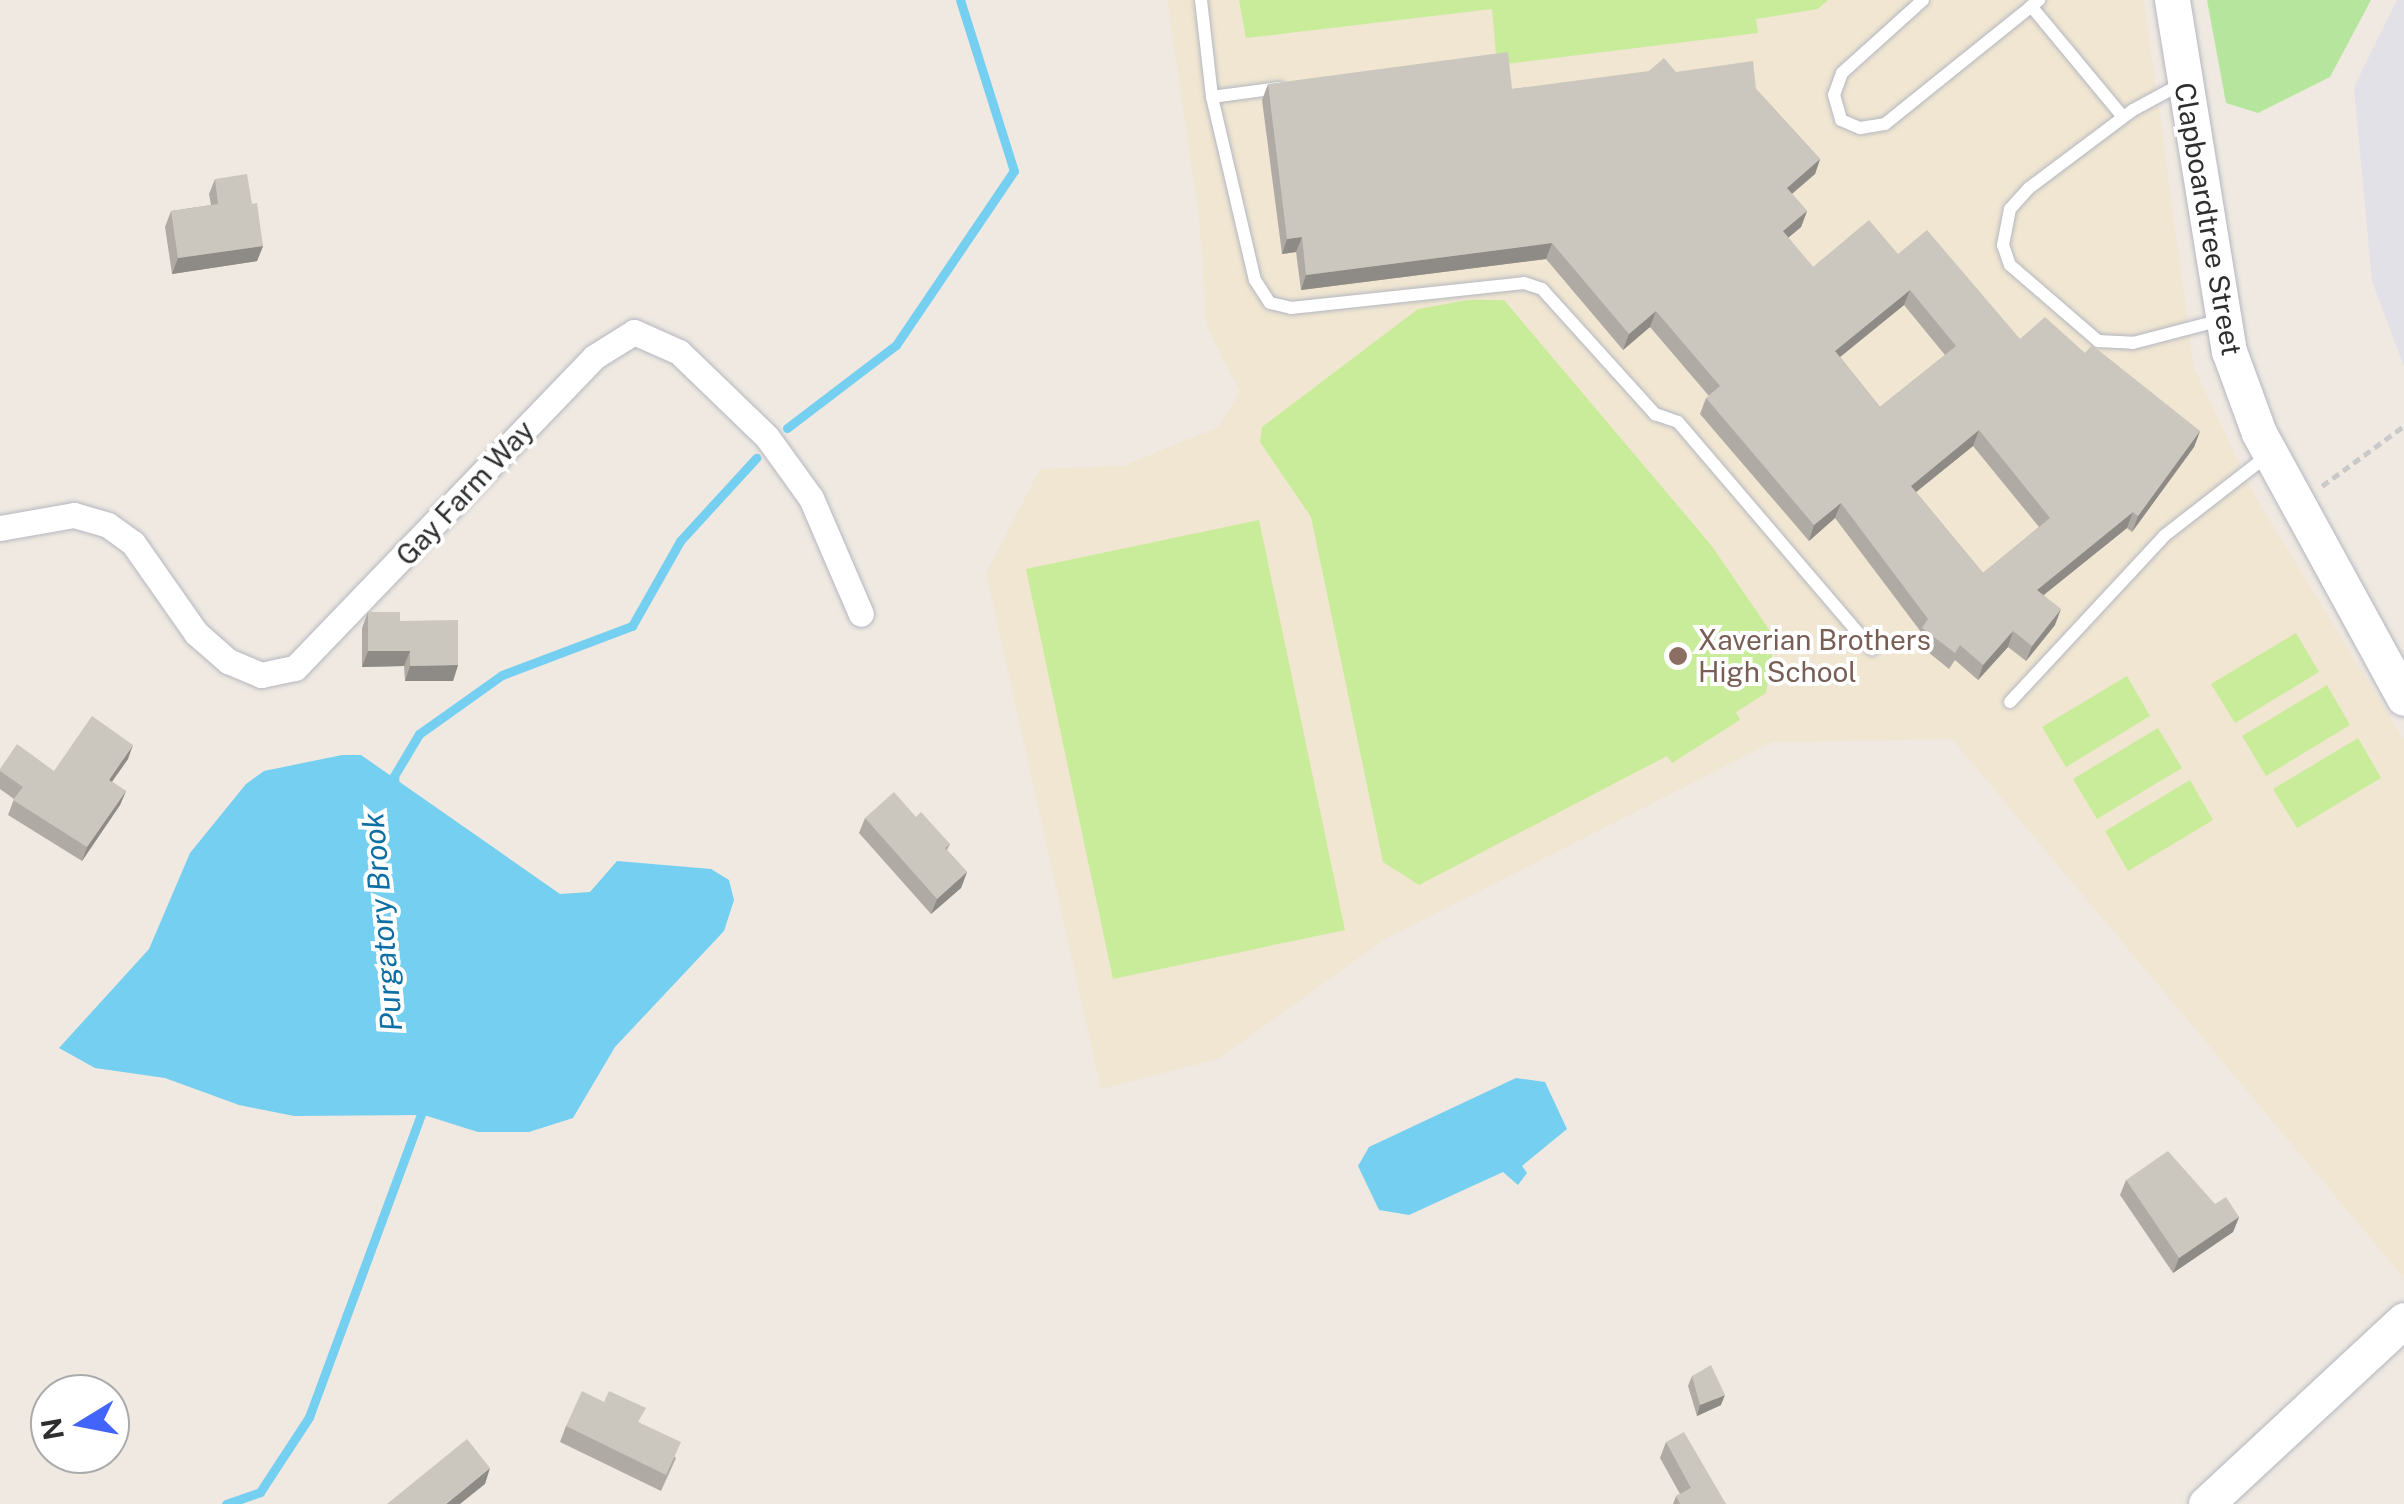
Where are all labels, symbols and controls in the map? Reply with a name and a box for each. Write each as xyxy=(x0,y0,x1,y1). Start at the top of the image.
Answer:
street label: Clapboardtree Street xyxy=(2167,80,2249,358)
street label: Gay Farm Way xyxy=(389,413,541,573)
place label: Xaverian Brothers High School xyxy=(1698,623,1931,689)
marker: Xaverian Brothers High School xyxy=(1667,645,1689,667)
water label: Purgatory Brook xyxy=(354,811,410,1033)
north arrow xyxy=(30,1374,130,1474)
text: N xyxy=(34,1415,70,1443)

